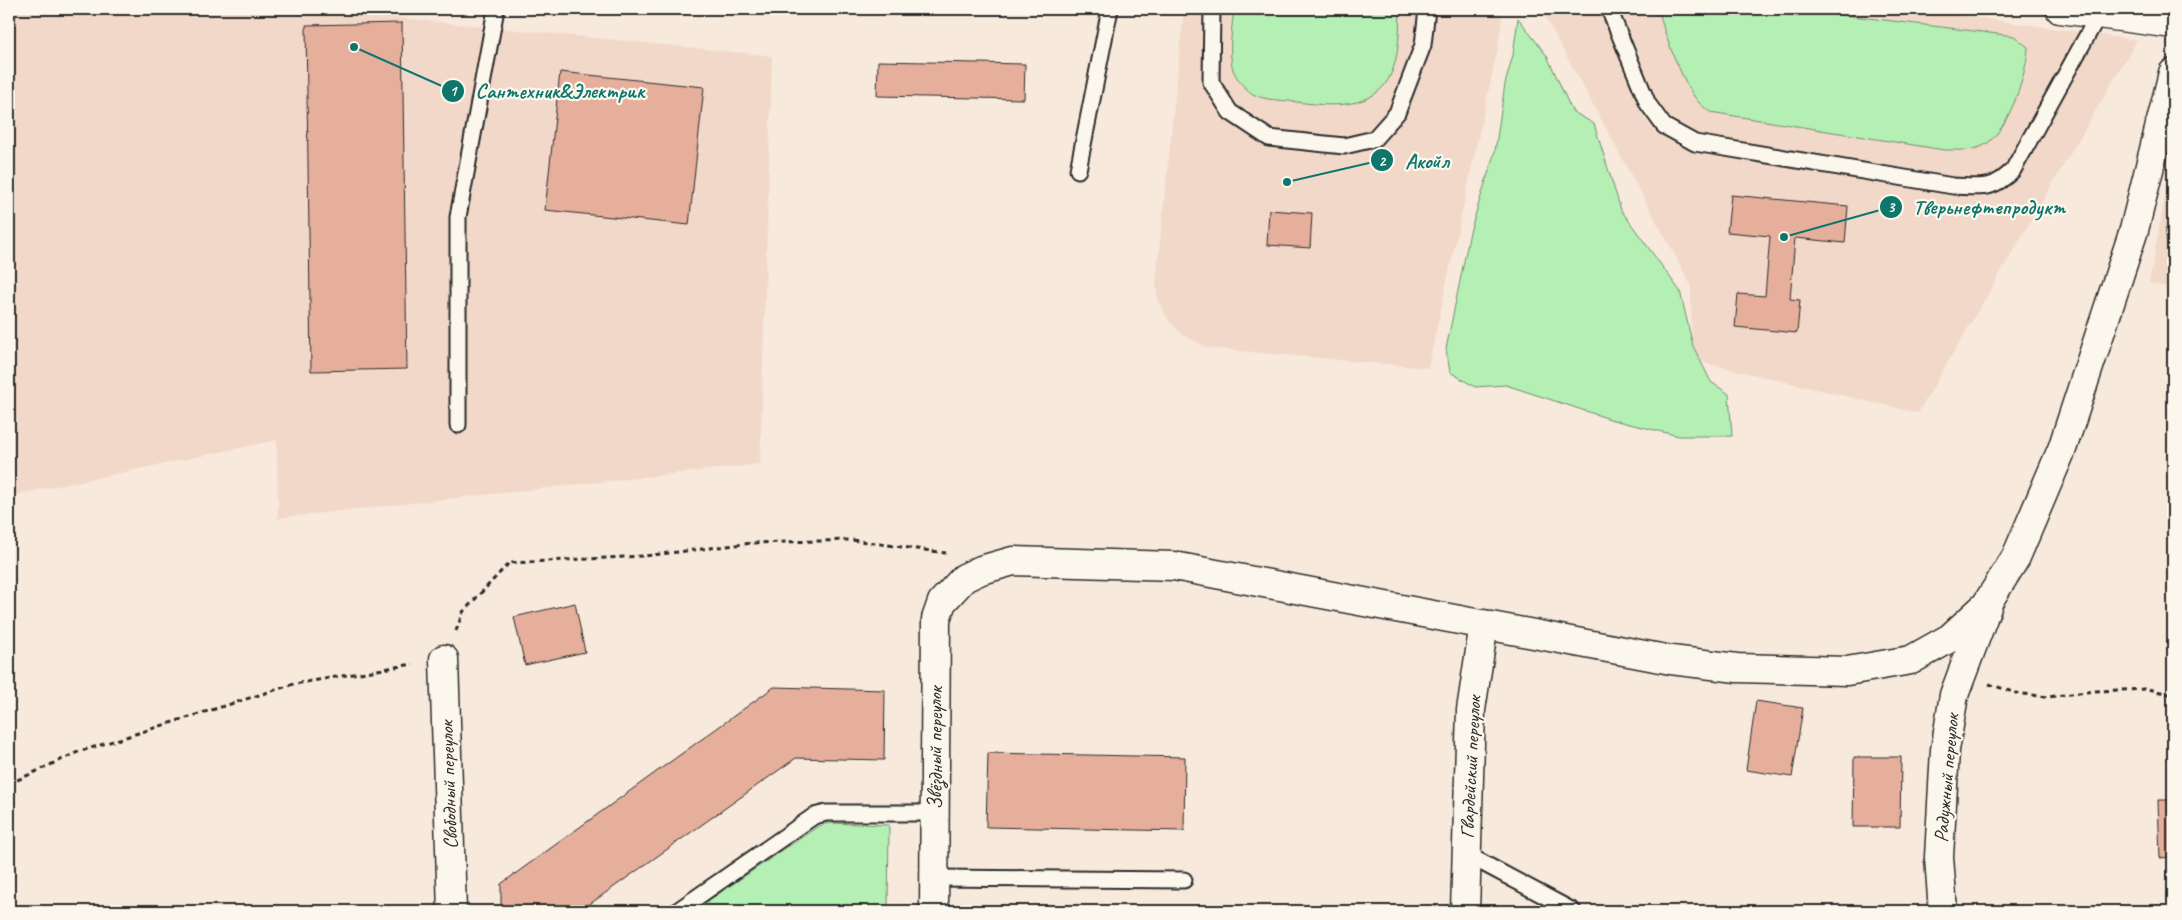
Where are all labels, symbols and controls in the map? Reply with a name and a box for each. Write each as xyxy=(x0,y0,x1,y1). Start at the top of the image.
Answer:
callout: Сантехник&Электрик xyxy=(441,73,654,109)
text: Сантехник&Электрик xyxy=(476,78,646,104)
text: 1 xyxy=(450,82,459,101)
callout: Акойл xyxy=(1370,142,1459,178)
text: Акойл xyxy=(1405,148,1451,174)
text: 2 xyxy=(1379,152,1387,171)
callout: Тверьнефтепродукт xyxy=(1878,189,2075,225)
text: Тверьнефтепродукт xyxy=(1913,194,2066,221)
text: 3 xyxy=(1888,198,1896,217)
street label: Звёздный переулок xyxy=(923,685,949,809)
street label: Гвардейский переулок xyxy=(1454,693,1487,839)
street label: Радужный переулок xyxy=(1928,711,1965,843)
street label: Свободный переулок xyxy=(434,719,463,849)

